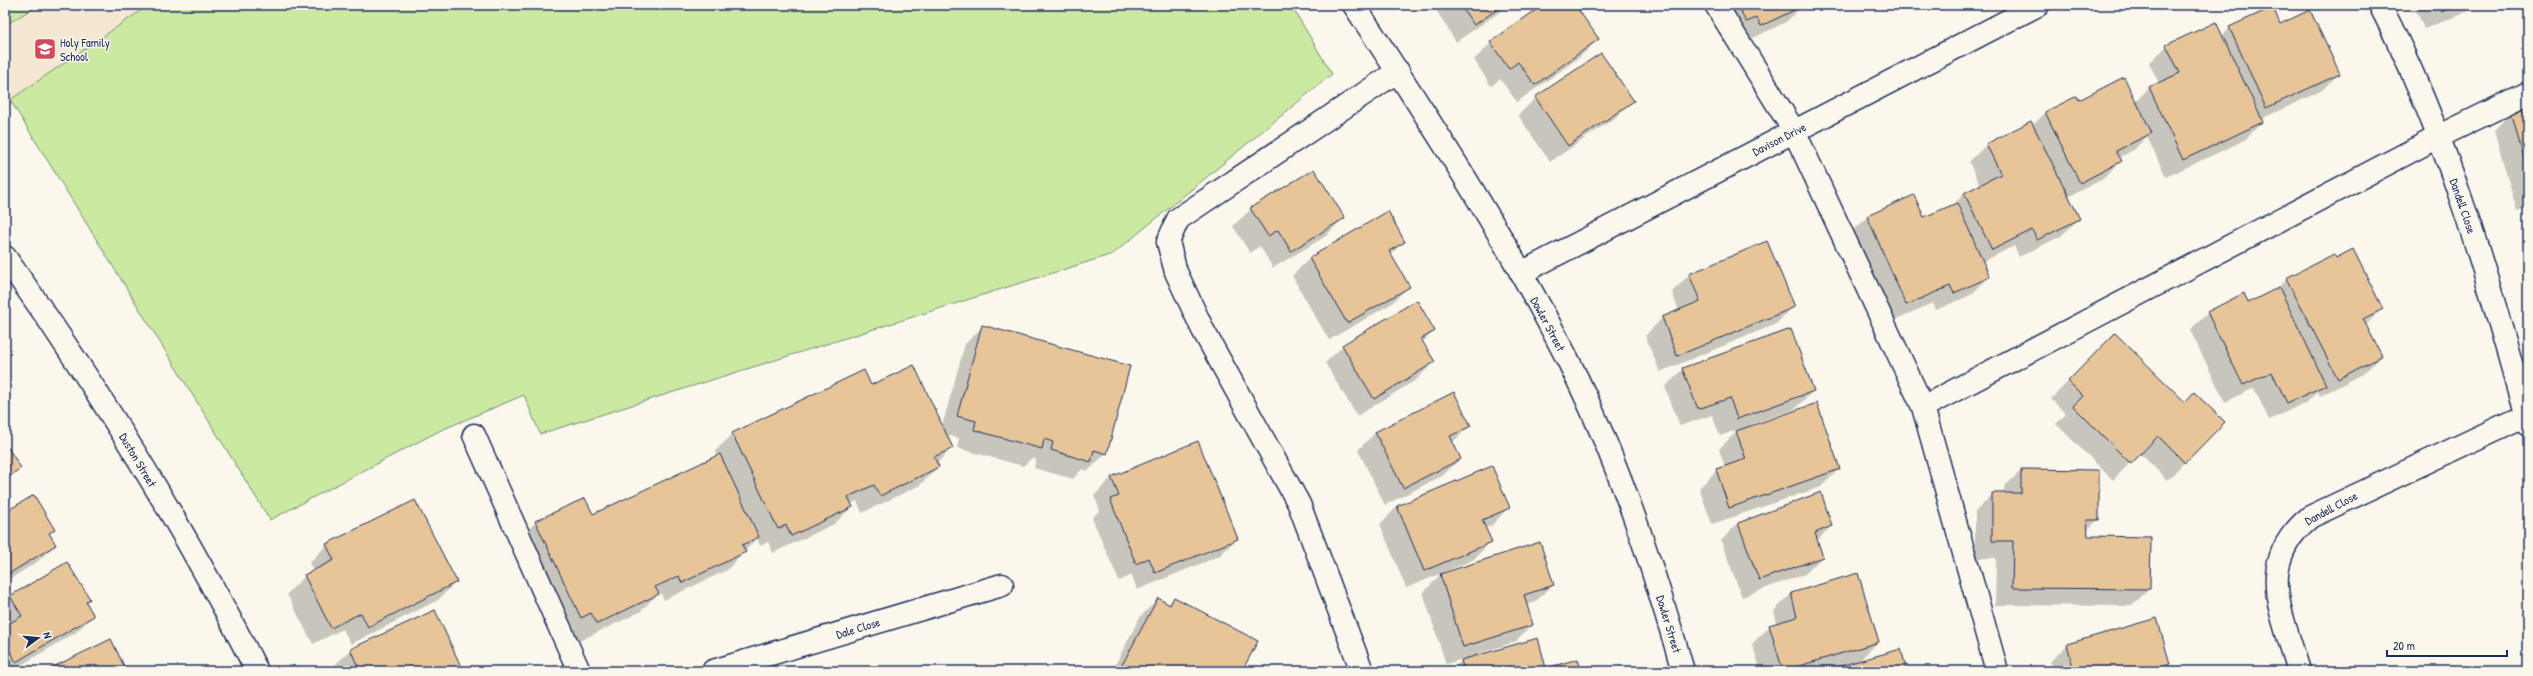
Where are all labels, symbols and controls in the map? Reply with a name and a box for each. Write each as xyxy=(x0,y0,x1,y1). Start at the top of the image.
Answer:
place label: Holy Family School xyxy=(60,34,110,65)
school or university icon: Holy Family School xyxy=(32,36,58,62)
street label: Davison Drive xyxy=(1749,118,1809,160)
street label: Dandell Close xyxy=(2446,176,2480,236)
street label: Dowler Street xyxy=(1527,294,1570,355)
street label: Duston Street xyxy=(115,430,161,491)
street label: Dandell Close xyxy=(2302,487,2360,529)
street label: Dowler Street xyxy=(1652,593,1686,656)
street label: Dale Close xyxy=(834,613,882,643)
north arrow xyxy=(18,618,58,658)
text: N xyxy=(40,630,55,640)
scale bar xyxy=(2387,632,2507,658)
text: 20 m xyxy=(2393,637,2415,654)

